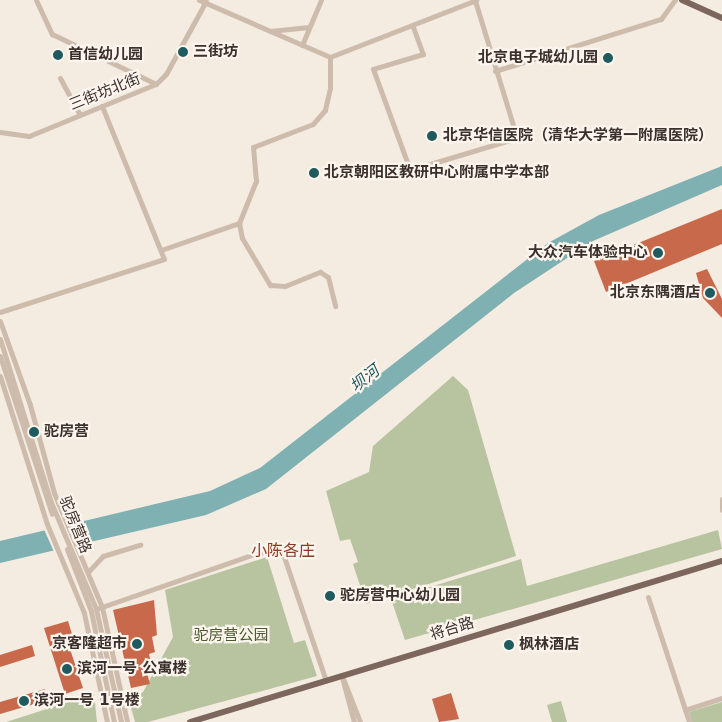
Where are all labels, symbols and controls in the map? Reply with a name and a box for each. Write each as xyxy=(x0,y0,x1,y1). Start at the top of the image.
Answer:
place label: 三街坊 xyxy=(193,43,238,61)
place label: 首信幼儿园 xyxy=(68,46,143,64)
marker: 三街坊 xyxy=(177,46,189,58)
marker: 首信幼儿园 xyxy=(52,49,64,61)
place label: 北京电子城幼儿园 xyxy=(478,49,598,67)
marker: 北京电子城幼儿园 xyxy=(602,52,614,64)
street label: 三街坊北街 xyxy=(67,70,143,114)
place label: 北京华信医院（清华大学第一附属医院） xyxy=(443,127,713,145)
marker: 北京华信医院（清华大学第一附属医院） xyxy=(425,129,439,143)
place label: 北京朝阳区教研中心附属中学本部 xyxy=(324,164,549,182)
marker: 北京朝阳区教研中心附属中学本部 xyxy=(308,167,320,179)
place label: 大众汽车体验中心 xyxy=(528,244,648,262)
marker: 大众汽车体验中心 xyxy=(652,247,664,259)
place label: 北京东隅酒店 xyxy=(610,284,700,302)
marker: 北京东隅酒店 xyxy=(704,287,716,299)
water label: 坝河 xyxy=(347,361,383,397)
place label: 驼房营 xyxy=(44,423,89,441)
marker: 驼房营 xyxy=(28,426,40,438)
street label: 驼房营路 xyxy=(55,494,95,556)
district label: 小陈各庄 xyxy=(251,541,315,561)
place label: 驼房营中心幼儿园 xyxy=(340,587,460,605)
marker: 驼房营中心幼儿园 xyxy=(324,590,336,602)
street label: 将台路 xyxy=(428,614,476,644)
park label: 驼房营公园 xyxy=(194,627,268,645)
place label: 京客隆超市 xyxy=(52,635,127,653)
place label: 枫林酒店 xyxy=(519,636,579,654)
marker: 京客隆超市 xyxy=(131,638,143,650)
marker: 枫林酒店 xyxy=(503,639,515,651)
place label: 滨河一号 公寓楼 xyxy=(77,660,187,678)
marker: 滨河一号 公寓楼 xyxy=(61,663,73,675)
place label: 滨河一号 1号楼 xyxy=(34,692,140,710)
marker: 滨河一号 1号楼 xyxy=(18,695,30,707)

